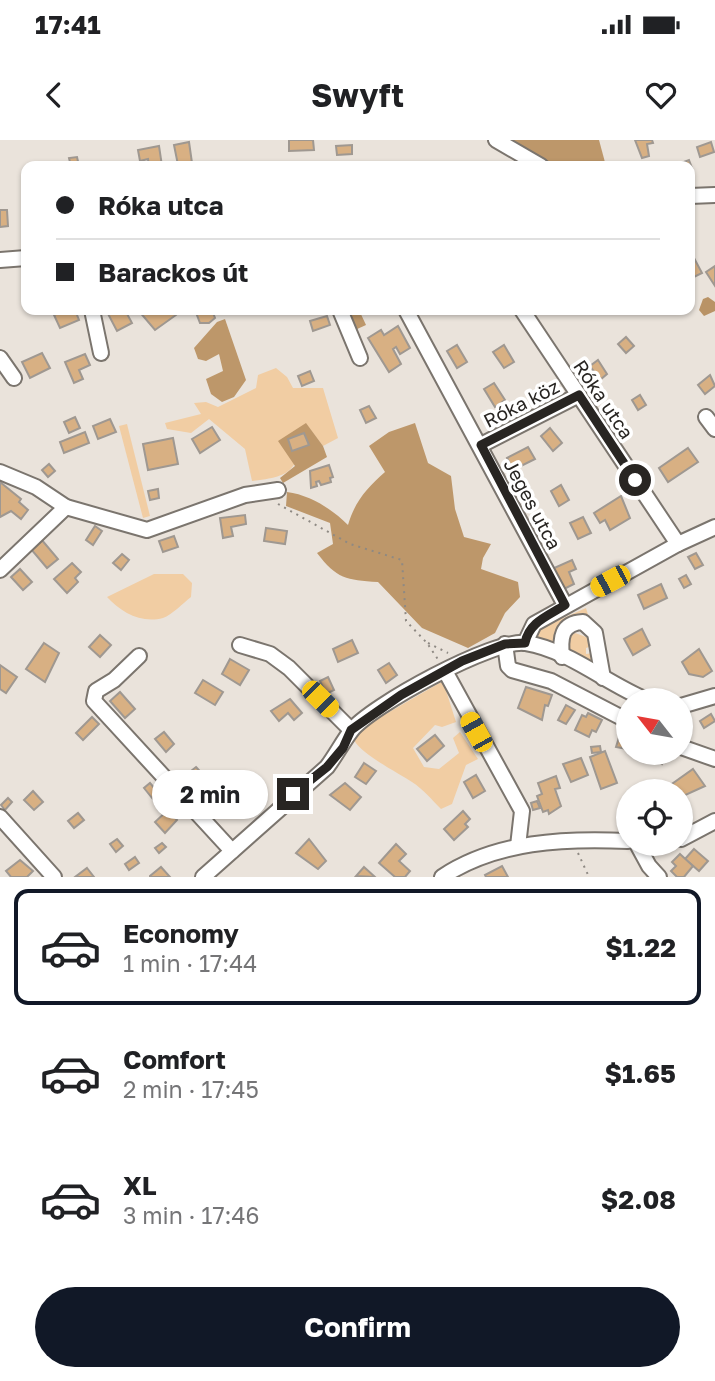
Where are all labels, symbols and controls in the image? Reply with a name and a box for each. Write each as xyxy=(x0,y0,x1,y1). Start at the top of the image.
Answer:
text: 17:41 xyxy=(35,9,101,40)
icon: back xyxy=(35,76,73,114)
text: Swyft xyxy=(311,76,404,114)
icon: heart xyxy=(642,76,680,114)
text: Róka utca xyxy=(98,190,224,221)
text: Barackos út xyxy=(98,257,248,288)
street label: Róka utca xyxy=(569,355,639,443)
street label: Róka köz xyxy=(479,374,563,432)
street label: Jeges utca xyxy=(500,455,566,553)
route start xyxy=(619,464,651,496)
car xyxy=(587,562,634,600)
car xyxy=(298,677,343,721)
north arrow xyxy=(616,688,693,765)
map controls xyxy=(616,688,693,856)
car xyxy=(457,709,496,755)
callout: 2 min xyxy=(153,770,268,818)
route end xyxy=(277,778,309,810)
button: locate xyxy=(616,779,693,856)
text: 2 min xyxy=(180,780,240,808)
icon: car xyxy=(39,916,102,979)
text: Economy xyxy=(123,918,239,949)
text: $1.22 xyxy=(605,932,676,963)
text: 1 min · 17:44 xyxy=(123,949,257,977)
icon: car xyxy=(39,1042,102,1105)
text: Comfort xyxy=(123,1044,226,1075)
text: $1.65 xyxy=(604,1058,676,1089)
text: 2 min · 17:45 xyxy=(123,1075,259,1103)
icon: car xyxy=(39,1168,102,1231)
text: XL xyxy=(123,1170,157,1201)
text: $2.08 xyxy=(601,1184,676,1215)
text: 3 min · 17:46 xyxy=(123,1201,259,1229)
button: Confirm xyxy=(35,1287,680,1367)

